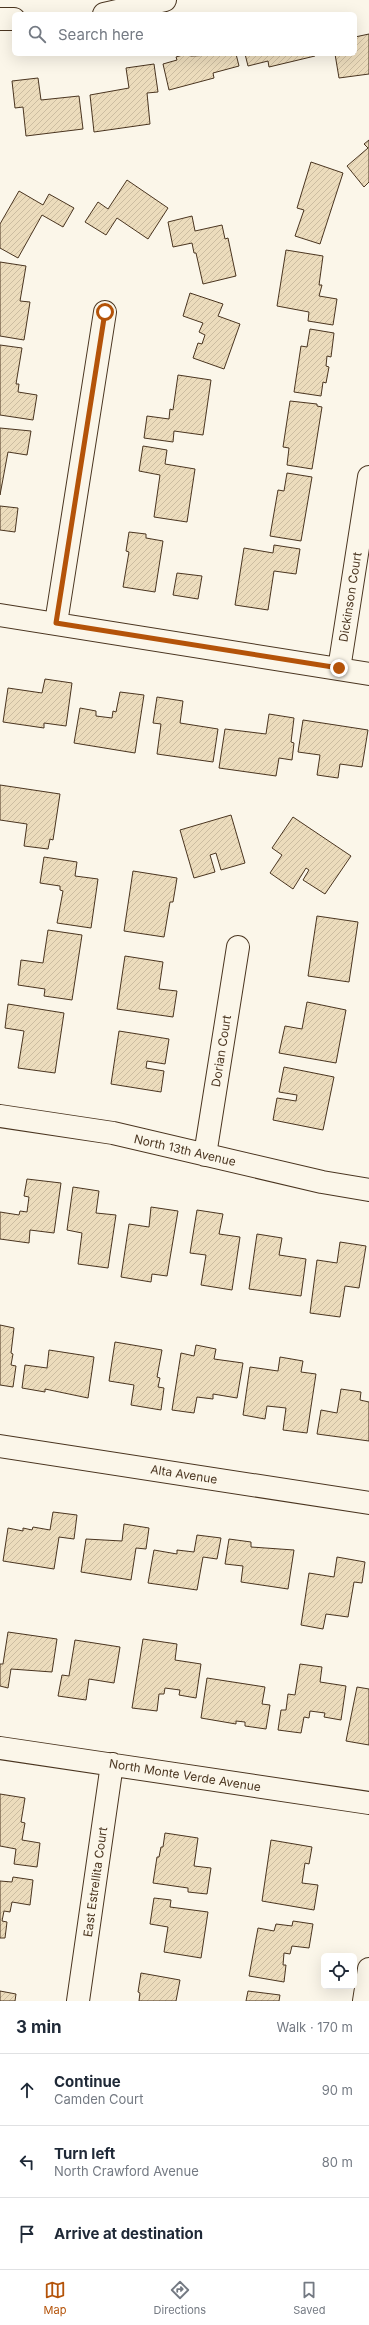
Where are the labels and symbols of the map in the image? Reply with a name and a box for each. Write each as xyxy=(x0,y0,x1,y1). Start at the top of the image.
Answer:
route start xyxy=(96,303,114,321)
street label: Dickinson Court xyxy=(335,551,365,643)
route end xyxy=(330,659,348,677)
street label: Dorian Court xyxy=(208,1014,234,1088)
street label: North 13th Avenue xyxy=(133,1131,237,1169)
street label: Alta Avenue xyxy=(149,1461,219,1487)
street label: North Monte Verde Avenue xyxy=(108,1756,262,1794)
street label: East Estrellita Court xyxy=(80,1826,110,1938)

